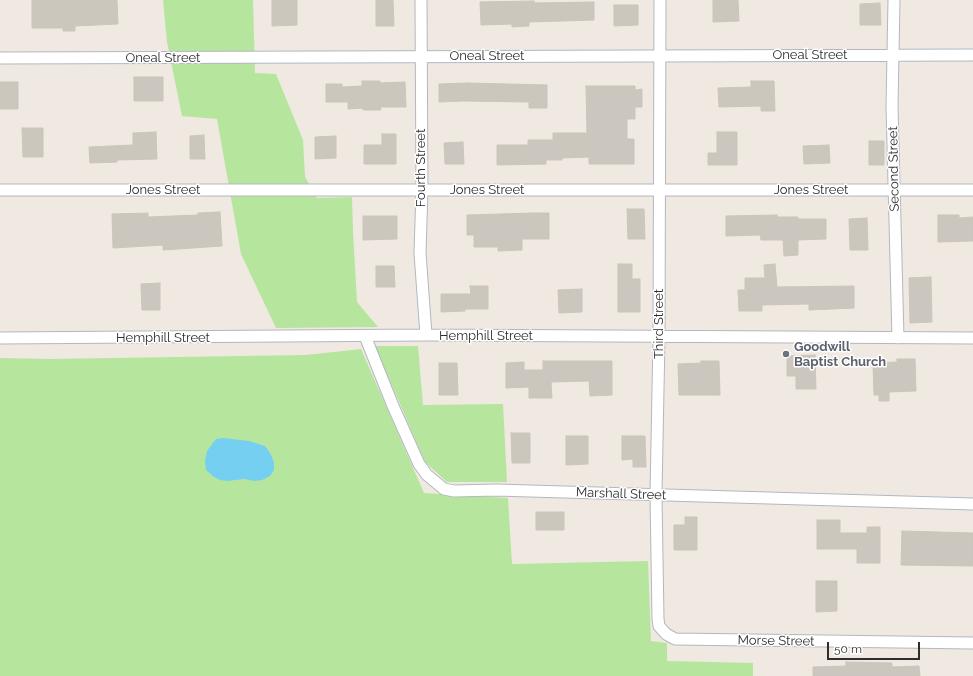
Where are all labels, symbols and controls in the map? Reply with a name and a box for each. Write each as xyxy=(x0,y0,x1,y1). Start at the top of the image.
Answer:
street label: Oneal Street xyxy=(773,47,847,63)
street label: Oneal Street xyxy=(450,48,524,64)
street label: Oneal Street xyxy=(126,50,200,66)
street label: Second Street xyxy=(885,126,903,212)
street label: Fourth Street xyxy=(413,129,429,207)
street label: Jones Street xyxy=(126,182,200,198)
street label: Jones Street xyxy=(450,182,524,198)
street label: Jones Street xyxy=(774,182,848,198)
street label: Third Street xyxy=(651,289,667,359)
street label: Hemphill Street xyxy=(439,328,533,344)
street label: Hemphill Street xyxy=(116,330,210,346)
place label: Goodwill Baptist Church xyxy=(794,339,886,370)
marker: Goodwill Baptist Church xyxy=(781,349,791,359)
street label: Marshall Street xyxy=(576,485,666,503)
street label: Morse Street xyxy=(737,633,815,649)
scale bar xyxy=(829,634,922,660)
text: 50 m xyxy=(834,642,862,656)

